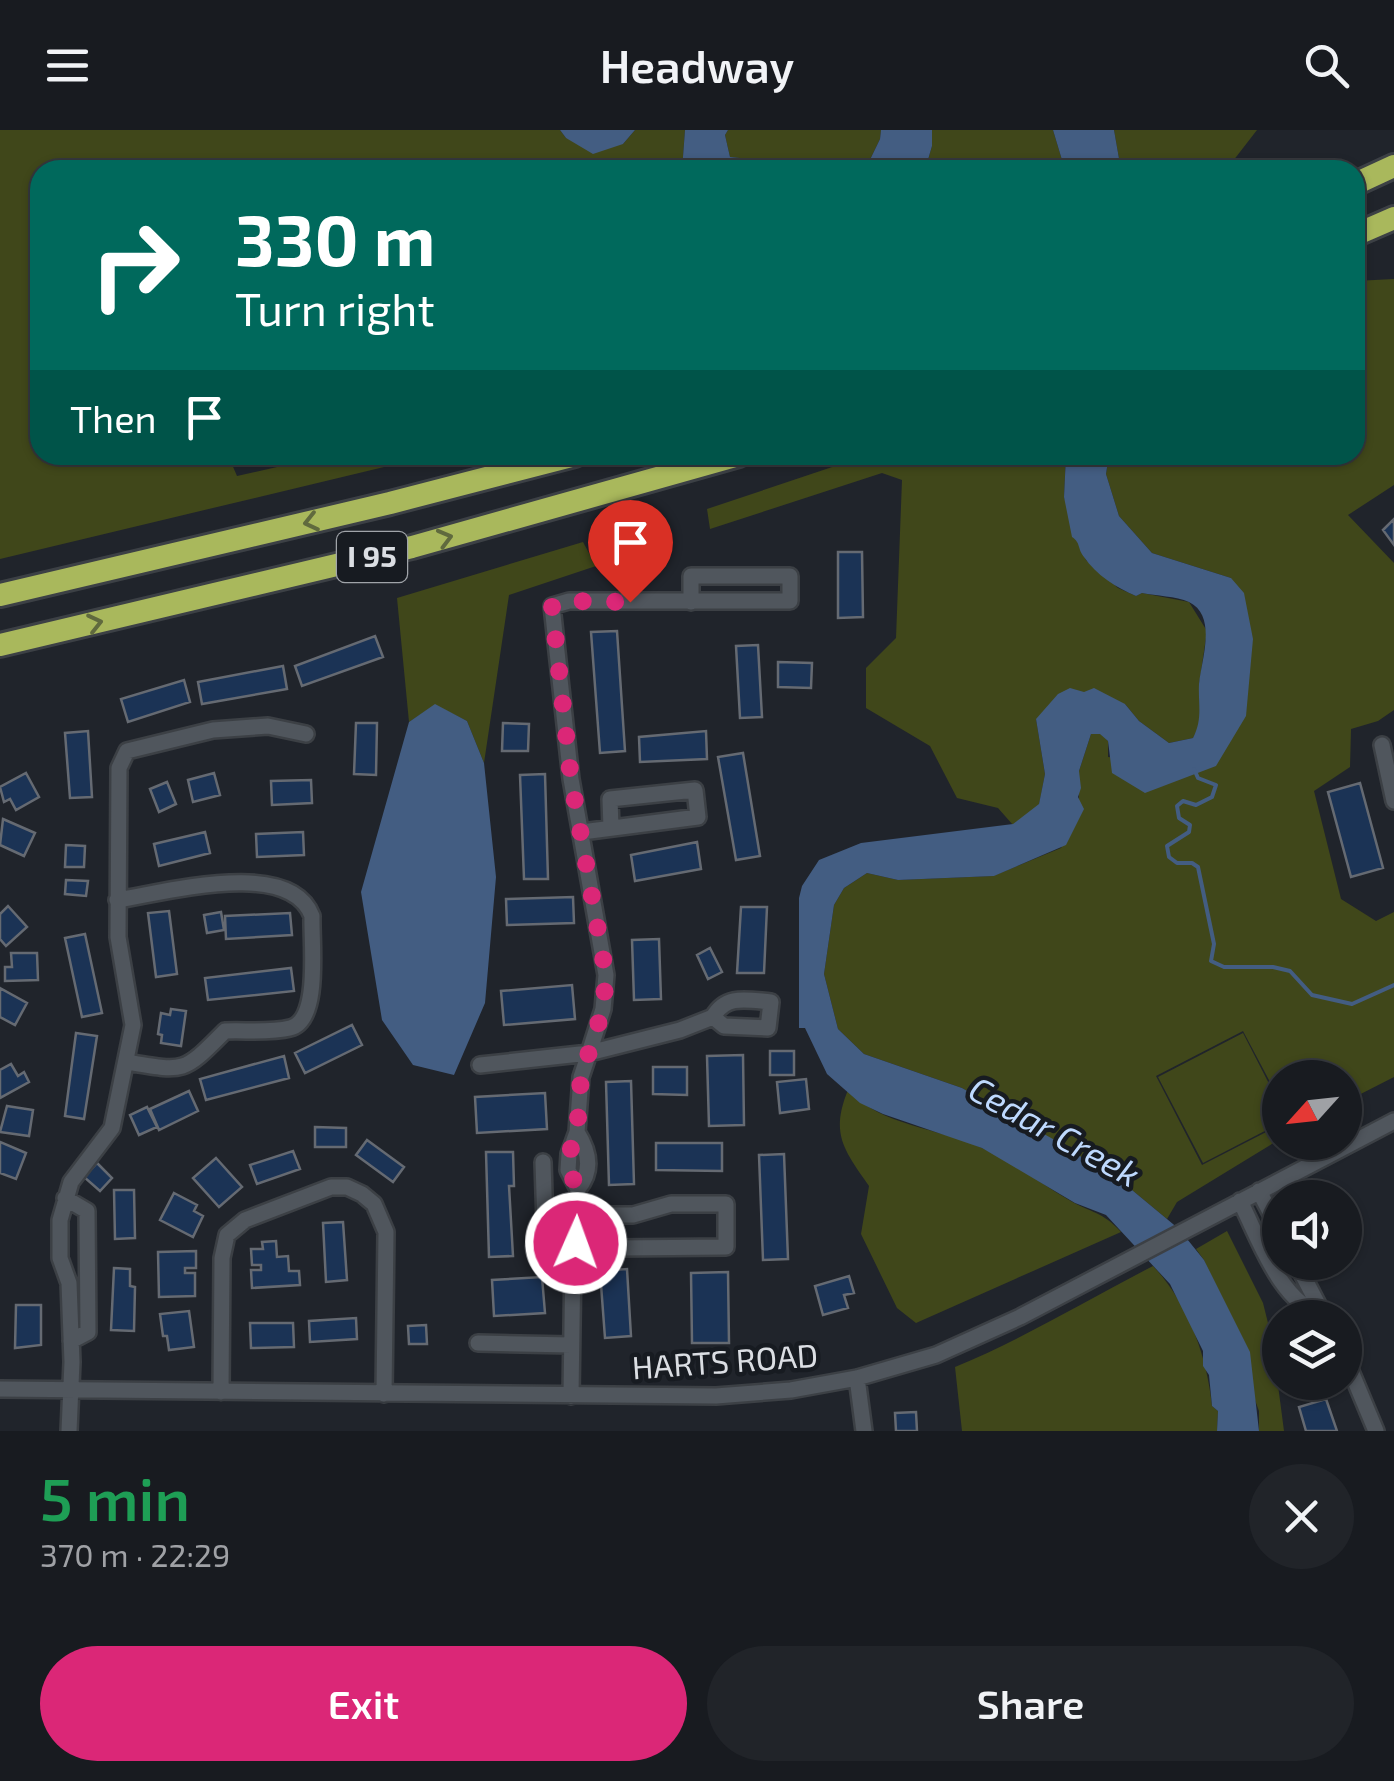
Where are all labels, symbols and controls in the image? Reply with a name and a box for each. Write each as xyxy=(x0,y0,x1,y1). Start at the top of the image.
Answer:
icon: menu xyxy=(40,38,95,93)
text: Headway xyxy=(600,38,794,92)
icon: search xyxy=(1299,38,1354,93)
text: 330 m xyxy=(235,196,435,280)
icon: right xyxy=(70,200,200,330)
text: Turn right xyxy=(235,281,435,335)
icon: arrive xyxy=(177,390,232,445)
text: Then xyxy=(70,395,157,441)
pin xyxy=(588,500,673,603)
one-way arrow xyxy=(303,510,320,531)
icon: arrive xyxy=(603,515,658,570)
one-way arrow xyxy=(436,529,453,550)
road number: I 95 xyxy=(337,532,407,582)
one-way arrow xyxy=(86,614,103,635)
north arrow xyxy=(1262,1060,1362,1160)
map controls xyxy=(1262,1060,1362,1400)
water label: Cedar Creek xyxy=(962,1066,1148,1194)
button: sound xyxy=(1262,1180,1362,1280)
position arrow xyxy=(524,1191,628,1295)
button: layers xyxy=(1262,1300,1362,1400)
street label: HARTS ROAD xyxy=(630,1335,819,1385)
text: 5 min xyxy=(40,1461,190,1533)
button: close xyxy=(1249,1464,1354,1569)
text: 370 m · 22:29 xyxy=(40,1535,230,1573)
button: Exit xyxy=(40,1646,687,1761)
button: Share xyxy=(707,1646,1354,1761)

